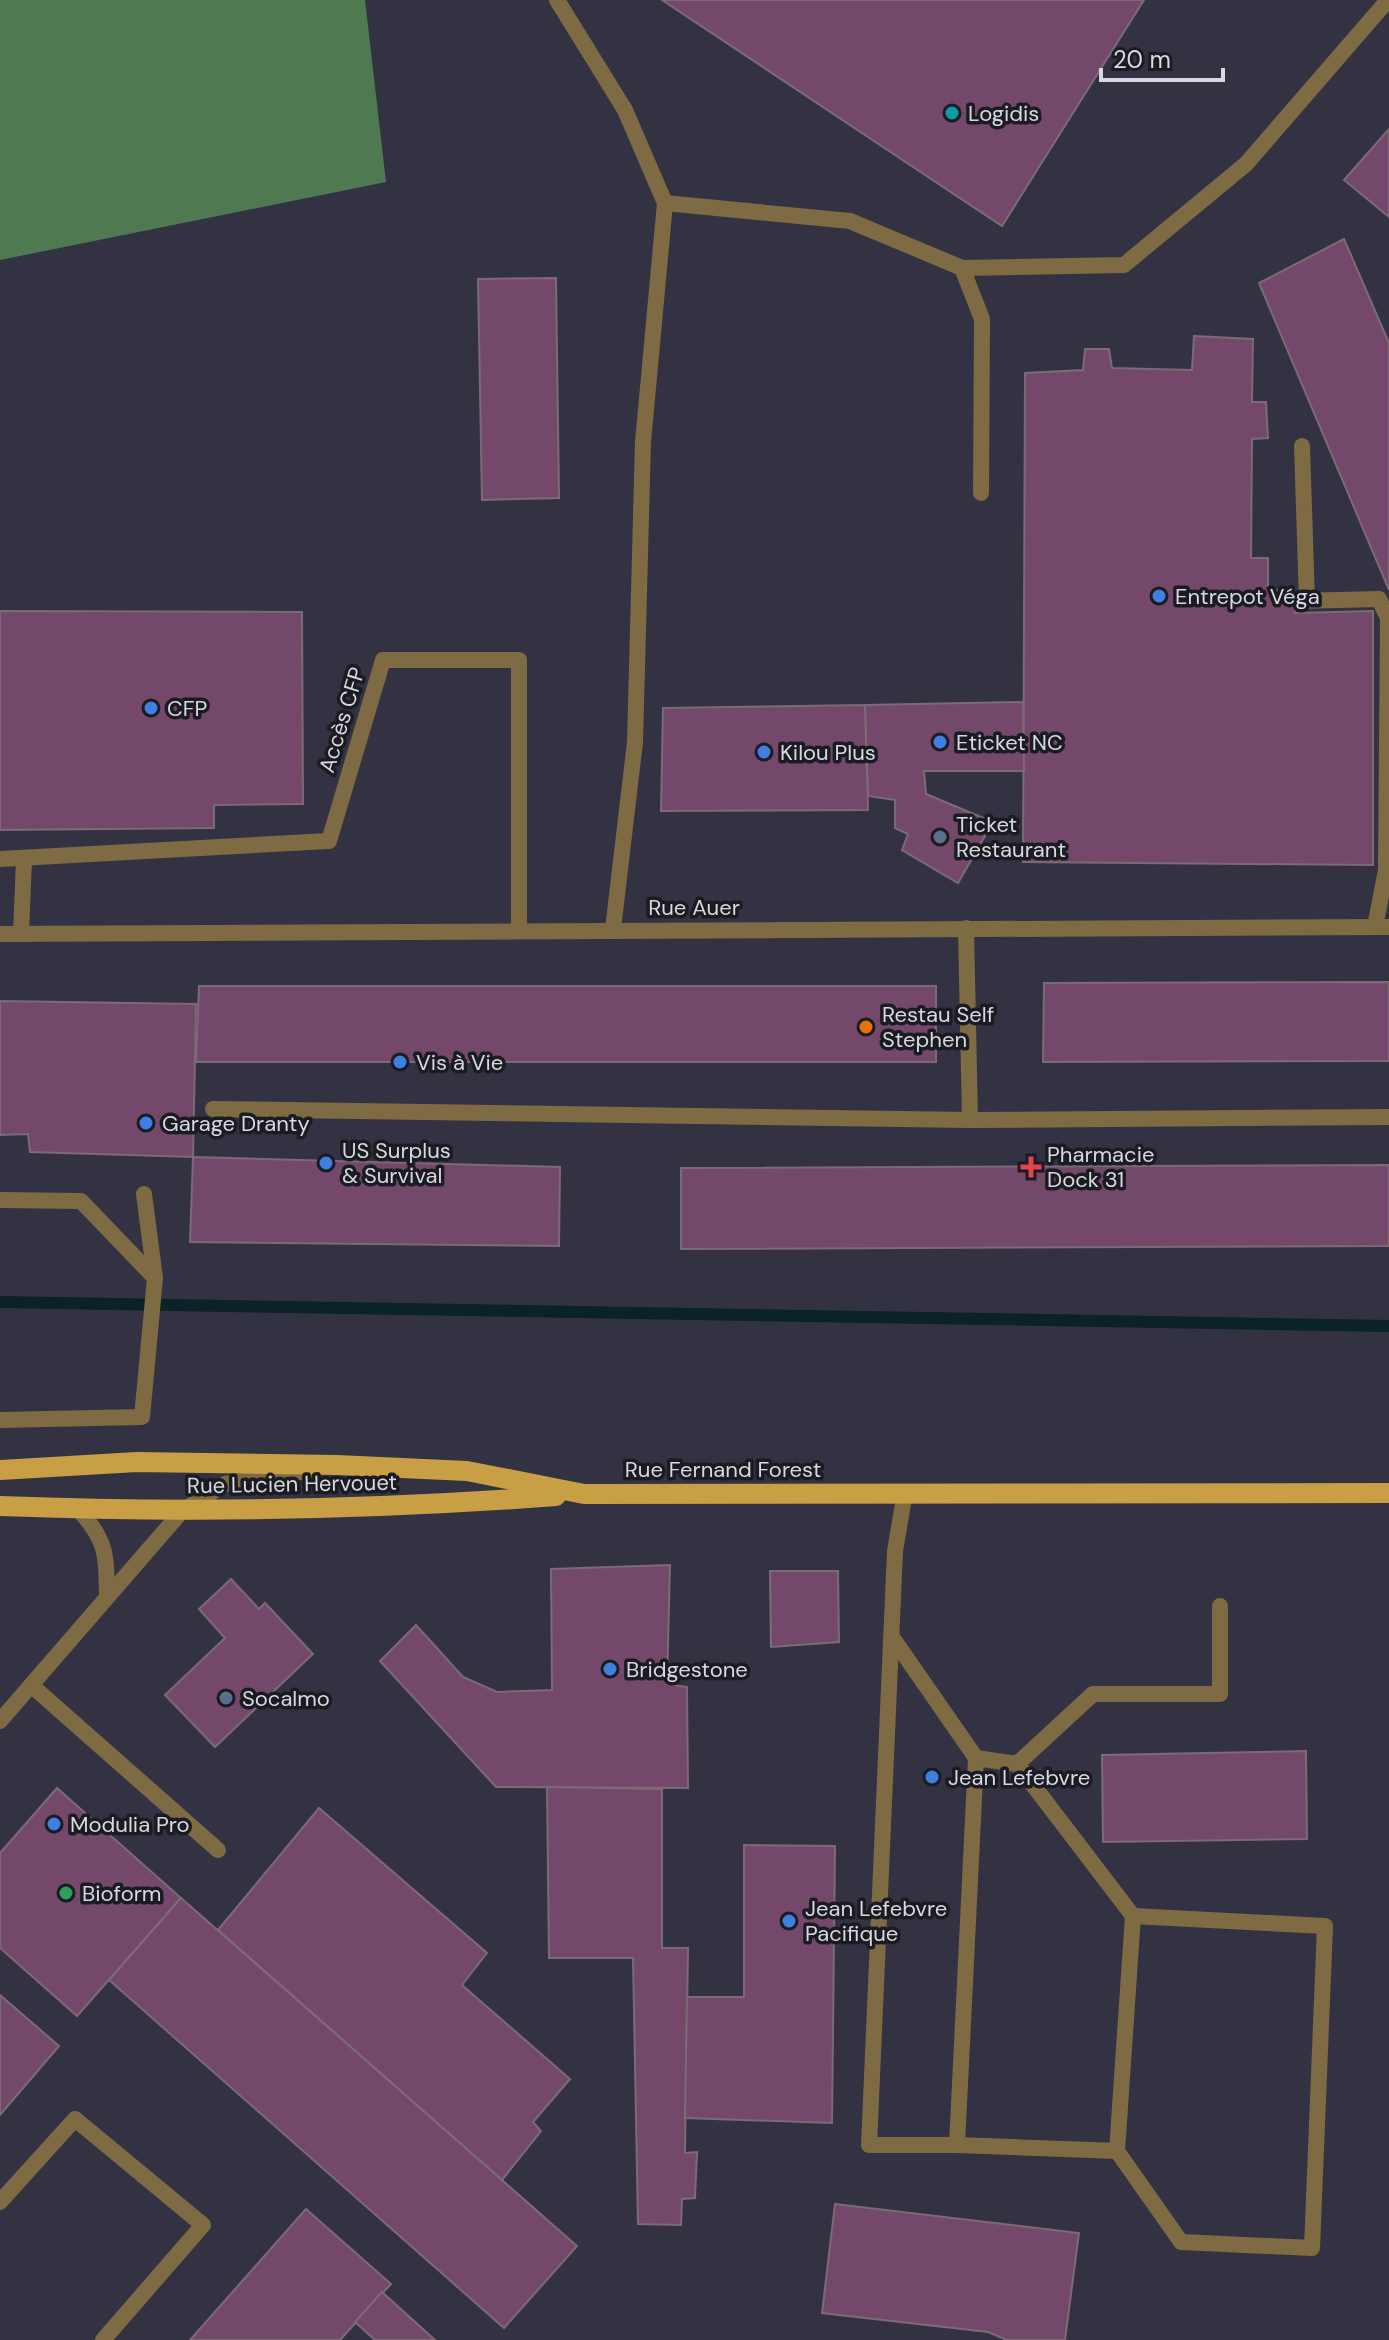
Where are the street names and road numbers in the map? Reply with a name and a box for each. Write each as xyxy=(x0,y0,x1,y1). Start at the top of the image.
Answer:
street label: Accès CFP xyxy=(312,664,372,776)
street label: Rue Auer xyxy=(648,893,740,922)
street label: Rue Fernand Forest xyxy=(625,1455,821,1484)
street label: Rue Lucien Hervouet xyxy=(187,1468,397,1500)

